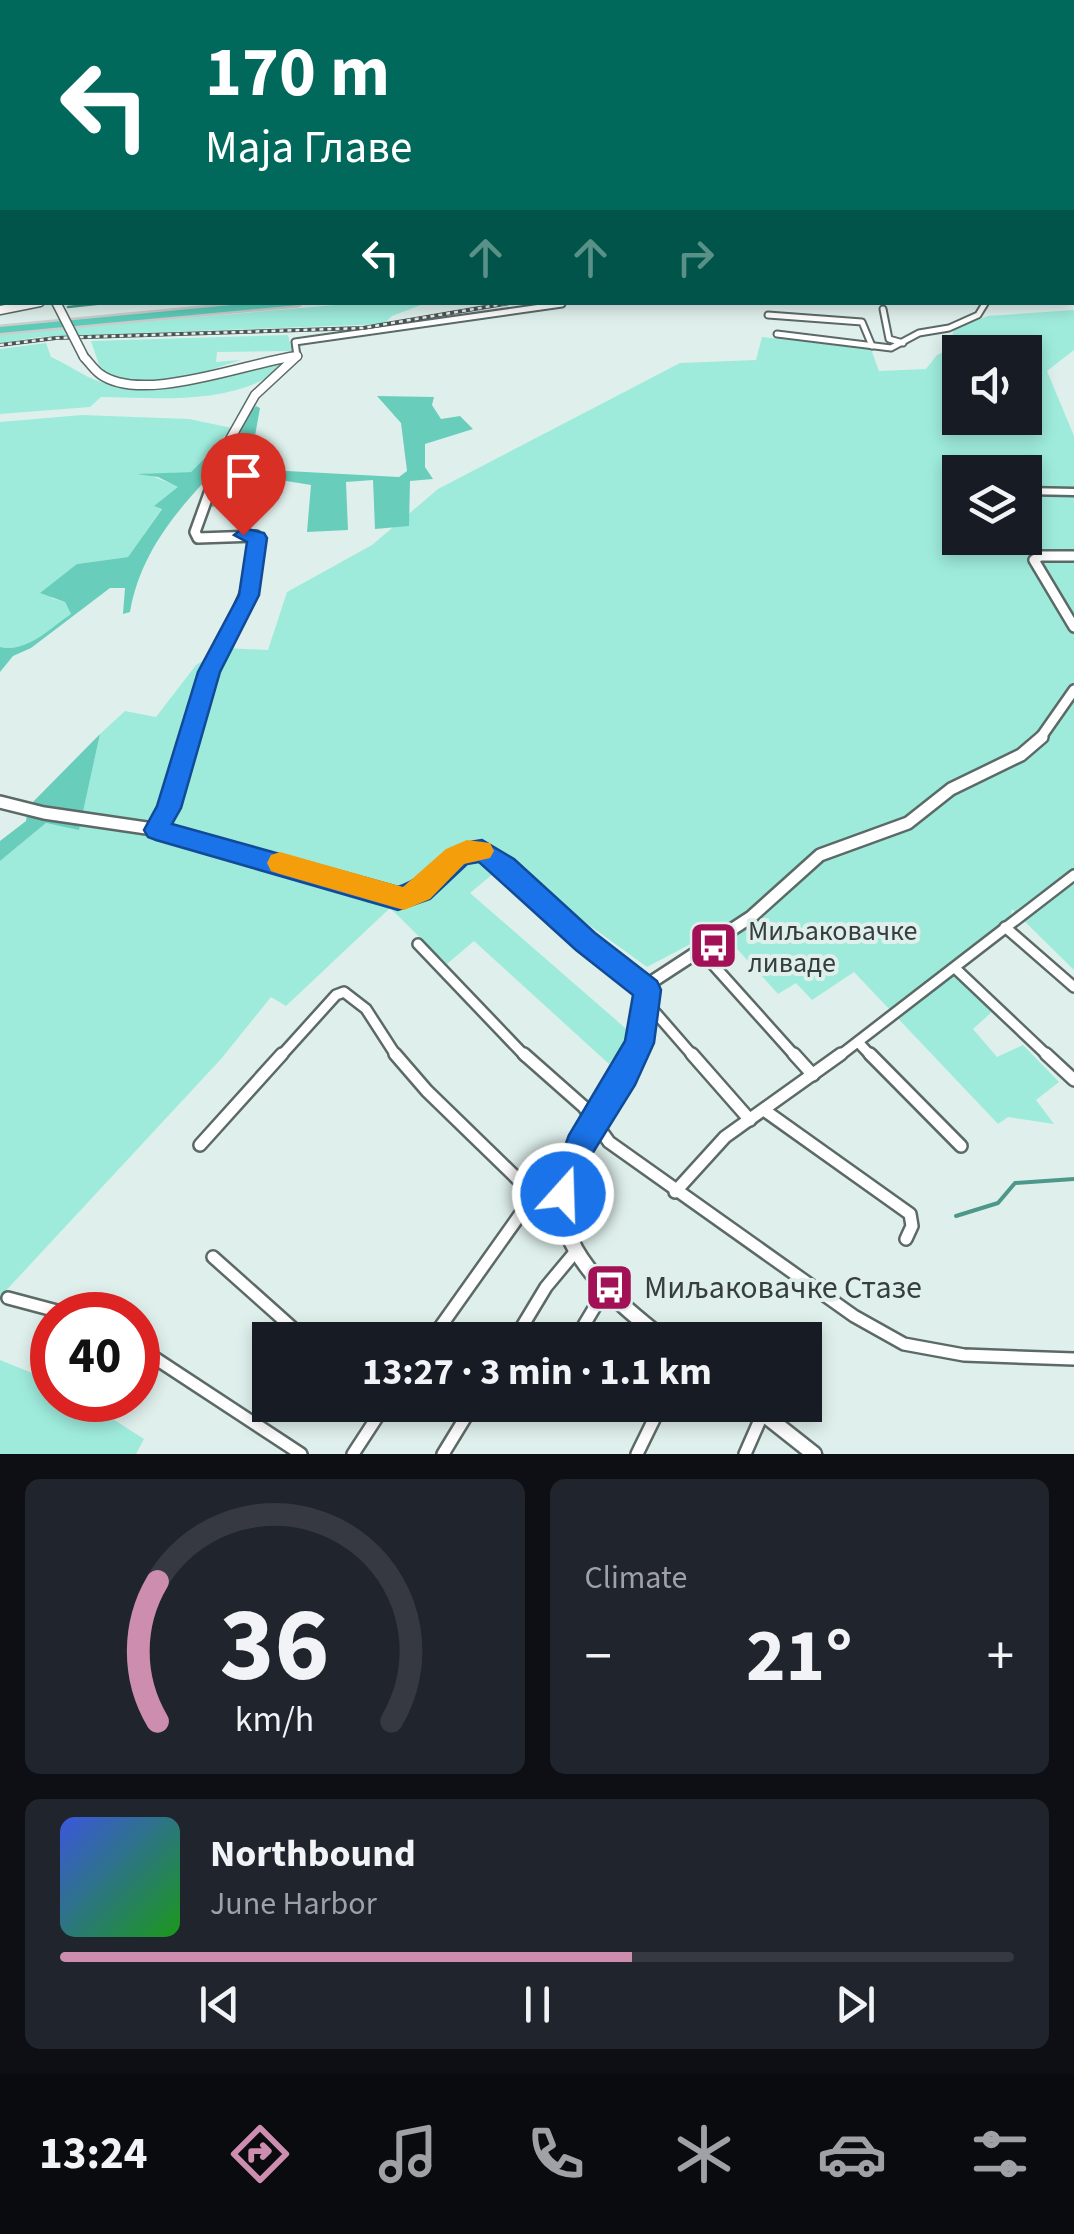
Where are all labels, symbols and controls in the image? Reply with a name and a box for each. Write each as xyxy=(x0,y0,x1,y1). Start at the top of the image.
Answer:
text: 170 m xyxy=(205,23,390,123)
icon: left xyxy=(40,40,170,170)
text: Маја Главе xyxy=(205,116,412,180)
icon: left xyxy=(353,230,408,285)
icon: ahead xyxy=(458,230,513,285)
icon: ahead xyxy=(563,230,618,285)
icon: right xyxy=(668,230,723,285)
map controls xyxy=(942,335,1042,555)
button: sound xyxy=(942,335,1042,435)
pin xyxy=(201,433,286,536)
icon: arrive xyxy=(216,448,271,503)
button: layers xyxy=(942,455,1042,555)
place label: Миљаковачке ливаде xyxy=(748,911,917,983)
bus stop icon: Миљаковачке ливаде xyxy=(687,920,739,972)
position arrow xyxy=(511,1142,615,1246)
bus stop icon: Миљаковачке Стазе xyxy=(583,1261,635,1313)
place label: Миљаковачке Стазе xyxy=(644,1265,922,1311)
speed limit sign: 40 xyxy=(30,1292,160,1422)
text: 13:27 · 3 min · 1.1 km xyxy=(362,1345,712,1399)
text: Climate xyxy=(585,1555,687,1601)
text: 36 xyxy=(220,1573,330,1721)
text: 21° xyxy=(746,1603,853,1710)
text: − xyxy=(585,1618,612,1696)
text: + xyxy=(987,1618,1014,1696)
text: km/h xyxy=(235,1694,314,1745)
text: Northbound xyxy=(210,1827,416,1881)
text: June Harbor xyxy=(210,1881,377,1927)
icon: previous xyxy=(192,1977,247,2032)
icon: pause xyxy=(510,1977,565,2032)
icon: next xyxy=(828,1977,883,2032)
icon: directions xyxy=(225,2119,295,2189)
icon: music xyxy=(373,2119,443,2189)
icon: phone xyxy=(521,2119,591,2189)
icon: climate xyxy=(669,2119,739,2189)
icon: car xyxy=(817,2119,887,2189)
icon: filters xyxy=(965,2119,1035,2189)
text: 13:24 xyxy=(39,2122,148,2186)

